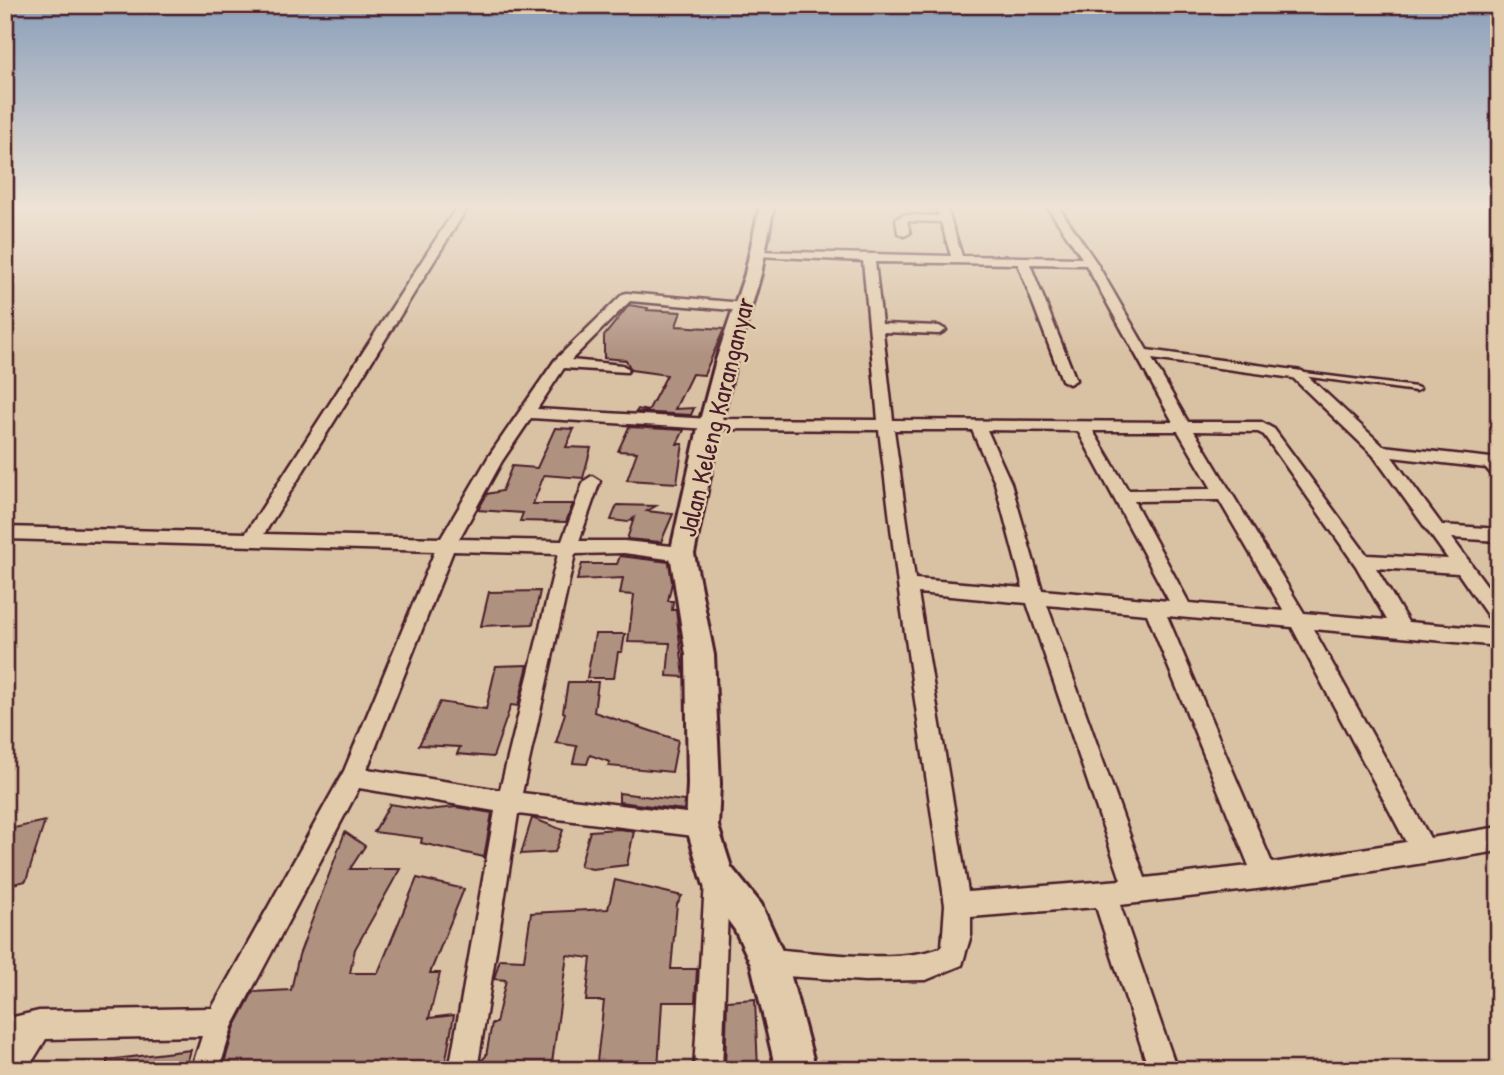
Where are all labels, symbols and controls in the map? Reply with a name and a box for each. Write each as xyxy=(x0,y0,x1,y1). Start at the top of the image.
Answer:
street label: Jalan Keleng Karanganyar xyxy=(669,293,762,540)

